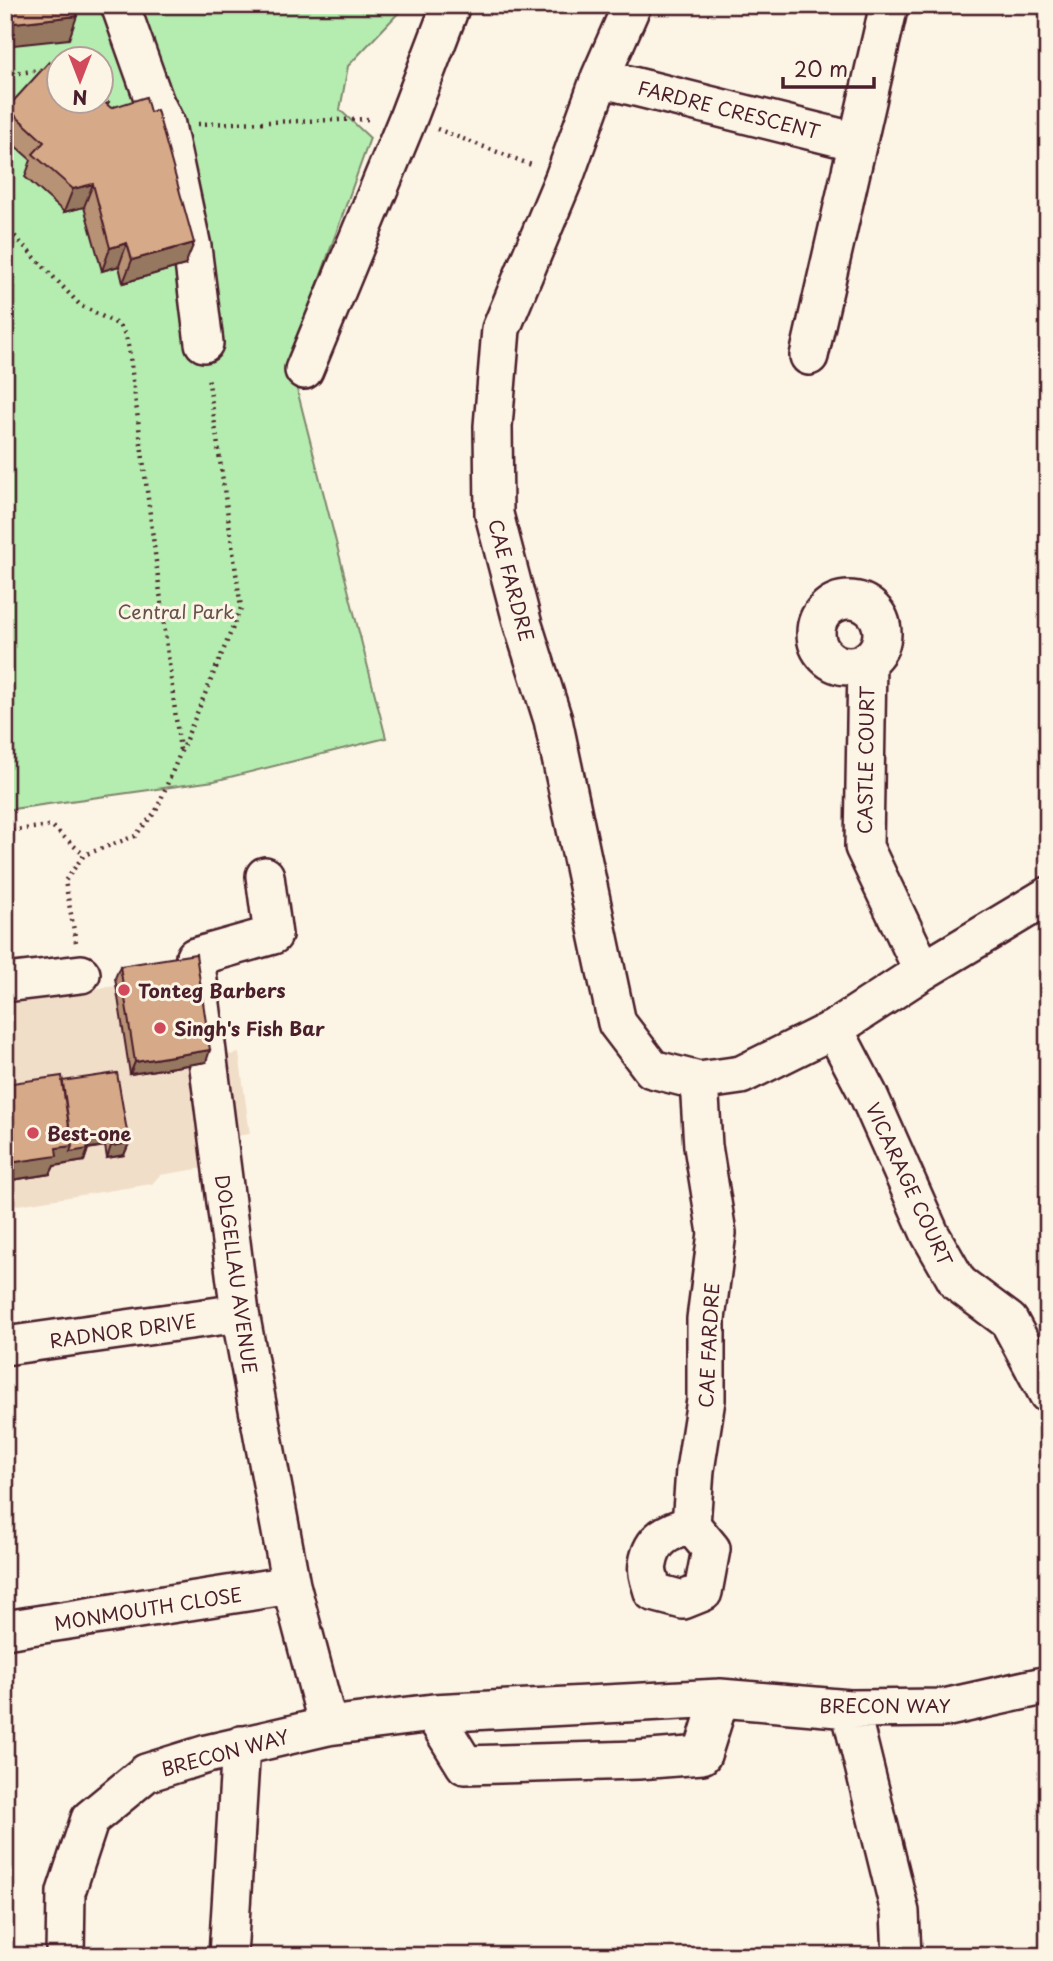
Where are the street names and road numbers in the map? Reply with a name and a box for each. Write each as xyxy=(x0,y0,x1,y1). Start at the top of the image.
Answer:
street label: FARDRE CRESCENT xyxy=(635,73,823,145)
street label: CAE FARDRE xyxy=(482,516,542,644)
street label: CASTLE COURT xyxy=(850,686,880,834)
street label: VICARAGE COURT xyxy=(860,1098,960,1270)
street label: DOLGELLAU AVENUE xyxy=(209,1173,265,1375)
street label: CAE FARDRE xyxy=(691,1282,725,1408)
street label: RADNOR DRIVE xyxy=(48,1306,198,1354)
street label: MONMOUTH CLOSE xyxy=(52,1579,244,1637)
street label: BRECON WAY xyxy=(819,1691,951,1719)
street label: BRECON WAY xyxy=(158,1721,292,1783)

